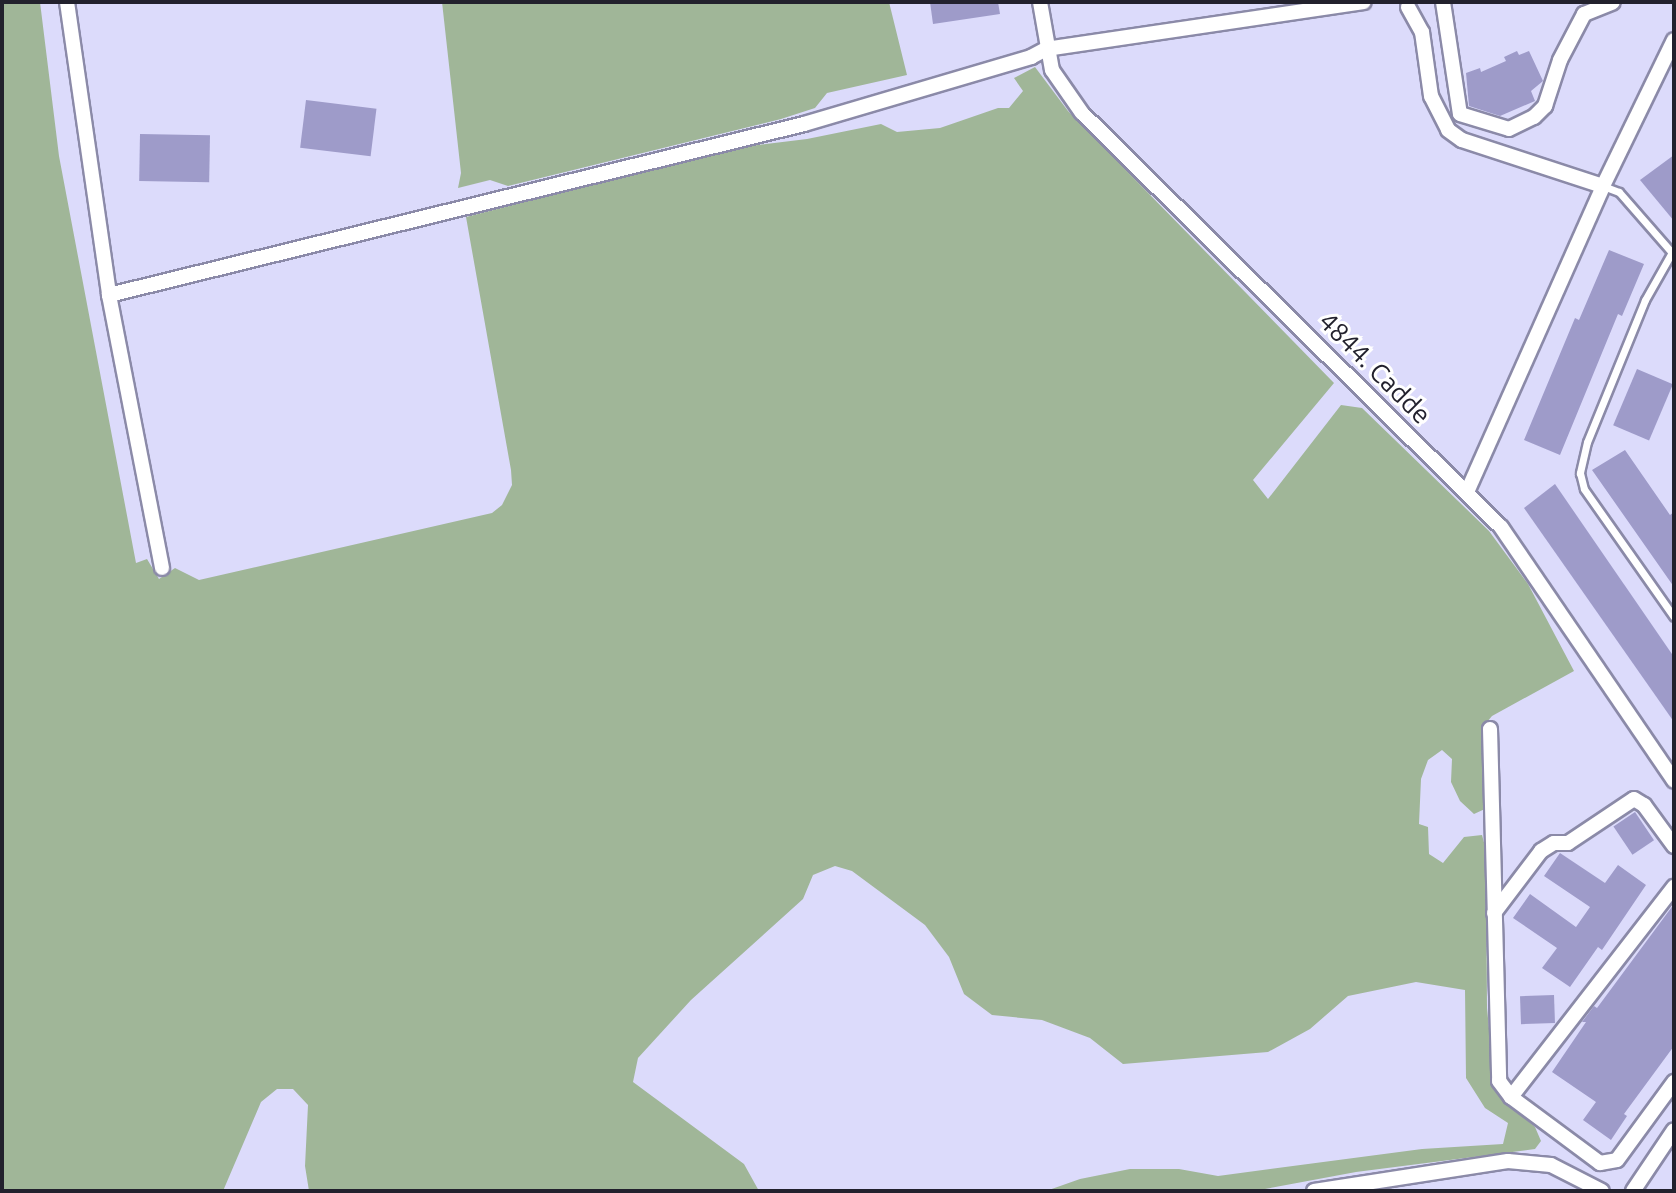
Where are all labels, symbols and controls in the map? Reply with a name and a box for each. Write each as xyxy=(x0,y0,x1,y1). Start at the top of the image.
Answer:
street label: 4844. Cadde xyxy=(1313,306,1437,430)

